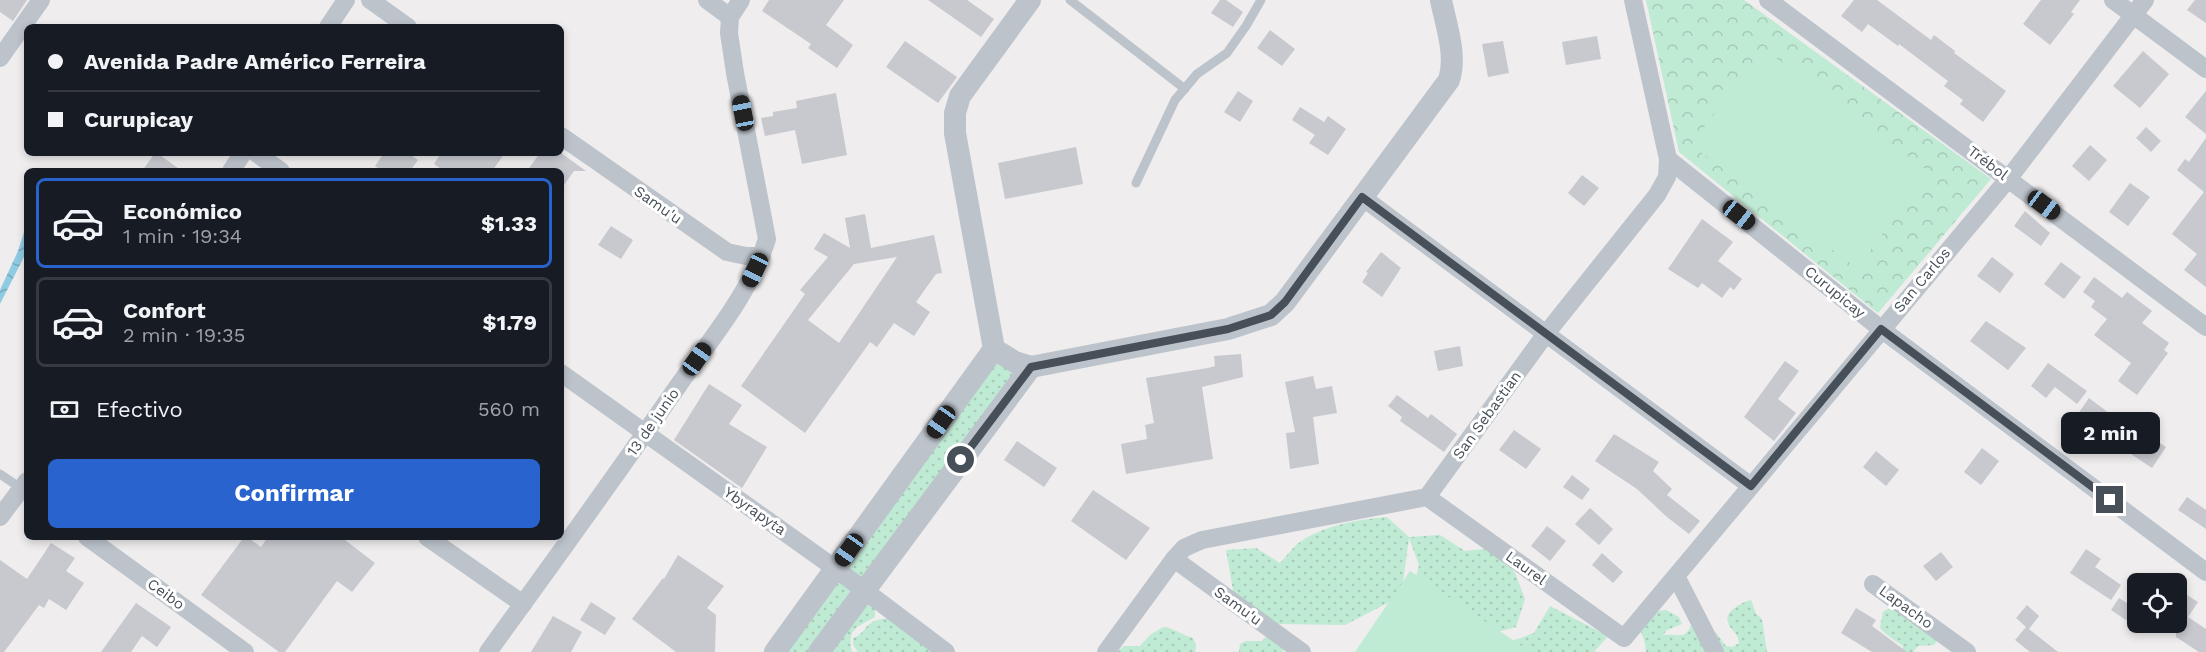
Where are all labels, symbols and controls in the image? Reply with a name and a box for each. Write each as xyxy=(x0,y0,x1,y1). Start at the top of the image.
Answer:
text: Avenida Padre Américo Ferreira xyxy=(84,49,426,74)
car xyxy=(731,94,755,132)
text: Curupicay xyxy=(84,107,193,132)
street label: Trébol xyxy=(1964,142,2012,184)
street label: Samu'u xyxy=(631,182,685,228)
car xyxy=(2024,187,2064,223)
icon: car xyxy=(51,196,105,250)
car xyxy=(1719,197,1759,233)
text: Económico xyxy=(123,199,242,224)
text: $1.33 xyxy=(481,211,537,236)
text: 1 min · 19:34 xyxy=(123,224,242,248)
street label: San Carlos xyxy=(1890,244,1954,316)
car xyxy=(739,250,771,290)
street label: Curupicay xyxy=(1801,262,1869,322)
icon: car xyxy=(51,295,105,349)
text: Confort xyxy=(123,298,206,323)
text: $1.79 xyxy=(483,310,537,335)
text: 2 min · 19:35 xyxy=(123,323,245,347)
car xyxy=(679,339,715,379)
street label: San Sebastian xyxy=(1449,367,1525,463)
street label: 13 de junio xyxy=(623,385,683,459)
icon: cash xyxy=(48,393,81,426)
text: Efectivo xyxy=(96,397,183,422)
text: 560 m xyxy=(478,397,540,421)
car xyxy=(923,402,959,442)
callout: 2 min xyxy=(2060,413,2160,455)
text: 2 min xyxy=(2083,421,2138,445)
route start xyxy=(947,446,974,473)
button: Confirmar xyxy=(48,459,540,528)
street label: Ybyrapyta xyxy=(721,483,790,539)
route end xyxy=(2096,486,2123,513)
car xyxy=(831,530,867,570)
street label: Laurel xyxy=(1502,547,1550,589)
map controls xyxy=(2127,573,2187,633)
button: locate xyxy=(2127,573,2187,633)
street label: Ceibo xyxy=(144,575,188,613)
street label: Lapacho xyxy=(1876,581,1936,633)
street label: Samu'u xyxy=(1211,583,1265,629)

